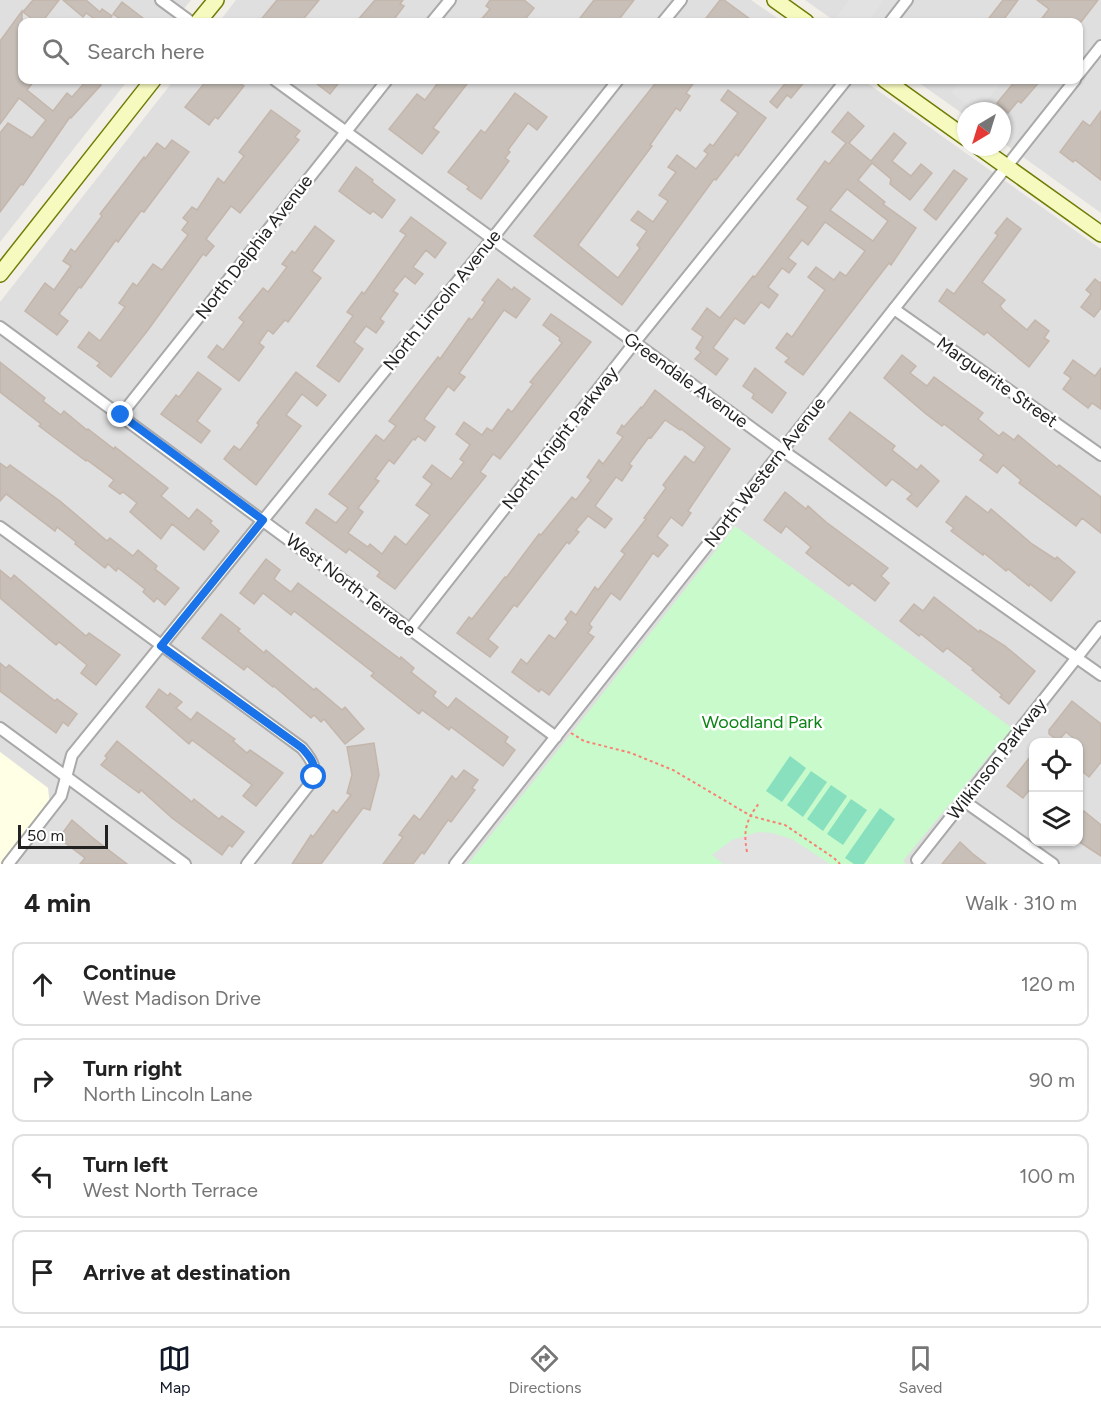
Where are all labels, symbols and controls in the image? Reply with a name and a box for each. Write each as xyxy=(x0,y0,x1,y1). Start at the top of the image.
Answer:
search box xyxy=(18,18,1083,84)
icon: search xyxy=(39,35,72,68)
text: Search here xyxy=(87,38,205,65)
north arrow xyxy=(957,102,1011,156)
street label: North Delphia Avenue xyxy=(191,170,317,324)
street label: North Lincoln Avenue xyxy=(378,225,506,375)
street label: Greendale Avenue xyxy=(620,328,753,433)
street label: Marguerite Street xyxy=(932,332,1062,432)
street label: North Knight Parkway xyxy=(497,362,623,514)
street label: North Western Avenue xyxy=(700,392,831,551)
route end xyxy=(107,401,133,427)
street label: West North Terrace xyxy=(282,529,421,641)
street label: Wilkinson Parkway xyxy=(943,693,1052,824)
park label: Woodland Park xyxy=(702,711,822,733)
map controls xyxy=(1029,738,1083,846)
button: locate xyxy=(1029,738,1083,792)
route start xyxy=(300,763,326,789)
button: layers xyxy=(1029,792,1083,846)
scale bar xyxy=(18,822,108,850)
text: 50 m xyxy=(27,826,64,845)
text: 4 min xyxy=(24,887,91,919)
text: Walk · 310 m xyxy=(965,891,1077,915)
text: Continue xyxy=(83,959,176,986)
icon: ahead xyxy=(26,968,59,1001)
text: 120 m xyxy=(1021,972,1075,996)
text: West Madison Drive xyxy=(83,986,261,1010)
text: Turn right xyxy=(83,1055,182,1082)
icon: right xyxy=(26,1064,59,1097)
text: 90 m xyxy=(1029,1068,1075,1092)
text: North Lincoln Lane xyxy=(83,1082,252,1106)
text: Turn left xyxy=(83,1151,169,1178)
icon: left xyxy=(26,1160,59,1193)
text: 100 m xyxy=(1019,1164,1075,1188)
text: West North Terrace xyxy=(83,1178,258,1202)
icon: arrive xyxy=(26,1256,59,1289)
text: Arrive at destination xyxy=(83,1259,291,1286)
tab: Map xyxy=(158,1342,191,1397)
tab: Directions xyxy=(508,1342,581,1397)
tab: Saved xyxy=(898,1342,943,1397)

